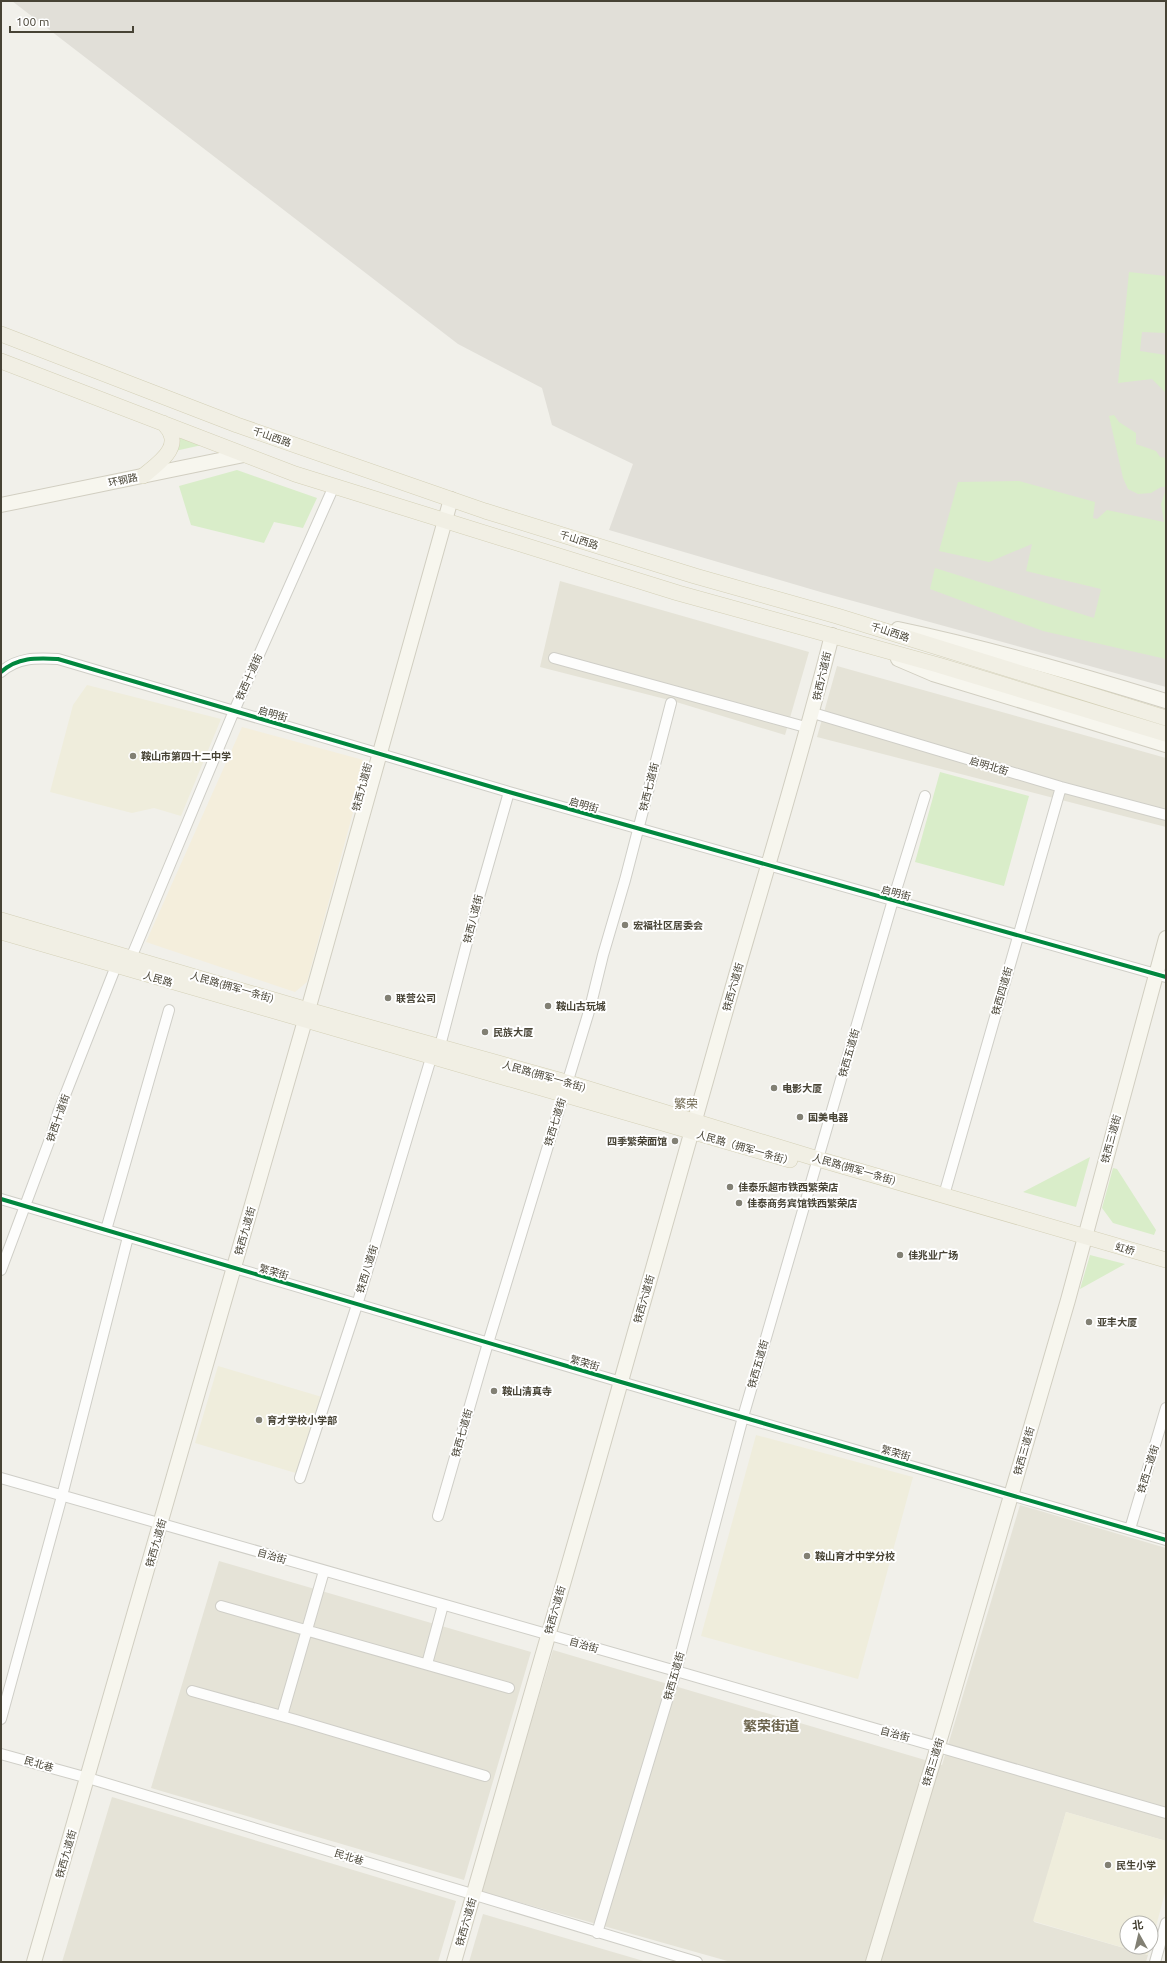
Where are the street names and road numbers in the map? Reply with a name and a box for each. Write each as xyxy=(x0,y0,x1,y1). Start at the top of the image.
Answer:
street label: 千山西路 xyxy=(251,425,293,449)
street label: 环钢路 xyxy=(107,472,139,488)
street label: 千山西路 xyxy=(558,529,600,551)
street label: 千山西路 xyxy=(869,621,911,643)
street label: 铁西六道街 xyxy=(811,650,833,702)
street label: 铁西十道街 xyxy=(234,652,264,702)
street label: 启明街 xyxy=(257,705,289,723)
street label: 启明北街 xyxy=(968,755,1010,777)
street label: 铁西九道街 xyxy=(350,761,374,813)
street label: 铁西七道街 xyxy=(638,761,660,813)
street label: 启明街 xyxy=(568,796,600,814)
street label: 启明街 xyxy=(880,884,912,902)
street label: 铁西八道街 xyxy=(462,893,484,945)
street label: 铁西六道街 xyxy=(721,961,745,1013)
street label: 铁西四道街 xyxy=(990,965,1014,1017)
street label: 人民路 xyxy=(142,970,174,988)
street label: 人民路(拥军一条街) xyxy=(189,970,275,1004)
street label: 铁西五道街 xyxy=(837,1027,861,1079)
street label: 人民路(拥军一条街) xyxy=(501,1059,587,1093)
street label: 铁西十道街 xyxy=(45,1093,71,1143)
street label: 铁西七道街 xyxy=(542,1096,568,1148)
street label: 铁西三道街 xyxy=(1099,1113,1123,1165)
street label: 人民路（拥军一条街） xyxy=(695,1129,795,1167)
street label: 人民路(拥军一条街) xyxy=(811,1152,897,1186)
street label: 铁西九道街 xyxy=(233,1205,257,1257)
street label: 虹桥 xyxy=(1114,1241,1136,1257)
street label: 铁西八道街 xyxy=(354,1243,380,1295)
street label: 繁荣街 xyxy=(258,1263,290,1281)
street label: 铁西六道街 xyxy=(632,1273,656,1325)
street label: 铁西五道街 xyxy=(746,1338,770,1390)
street label: 繁荣街 xyxy=(569,1354,601,1372)
street label: 铁西七道街 xyxy=(450,1407,474,1459)
street label: 铁西三道街 xyxy=(1012,1425,1036,1477)
street label: 铁西二道街 xyxy=(1135,1443,1161,1495)
street label: 繁荣街 xyxy=(880,1444,912,1462)
street label: 铁西九道街 xyxy=(144,1517,168,1569)
street label: 自治街 xyxy=(256,1547,288,1565)
street label: 铁西六道街 xyxy=(543,1584,567,1636)
street label: 自治街 xyxy=(568,1636,600,1654)
street label: 铁西五道街 xyxy=(662,1650,686,1702)
street label: 自治街 xyxy=(879,1725,911,1743)
street label: 铁西三道街 xyxy=(920,1736,946,1788)
street label: 民北巷 xyxy=(23,1755,55,1773)
street label: 铁西九道街 xyxy=(54,1828,78,1880)
street label: 民北巷 xyxy=(333,1847,365,1867)
street label: 铁西六道街 xyxy=(454,1896,478,1948)

